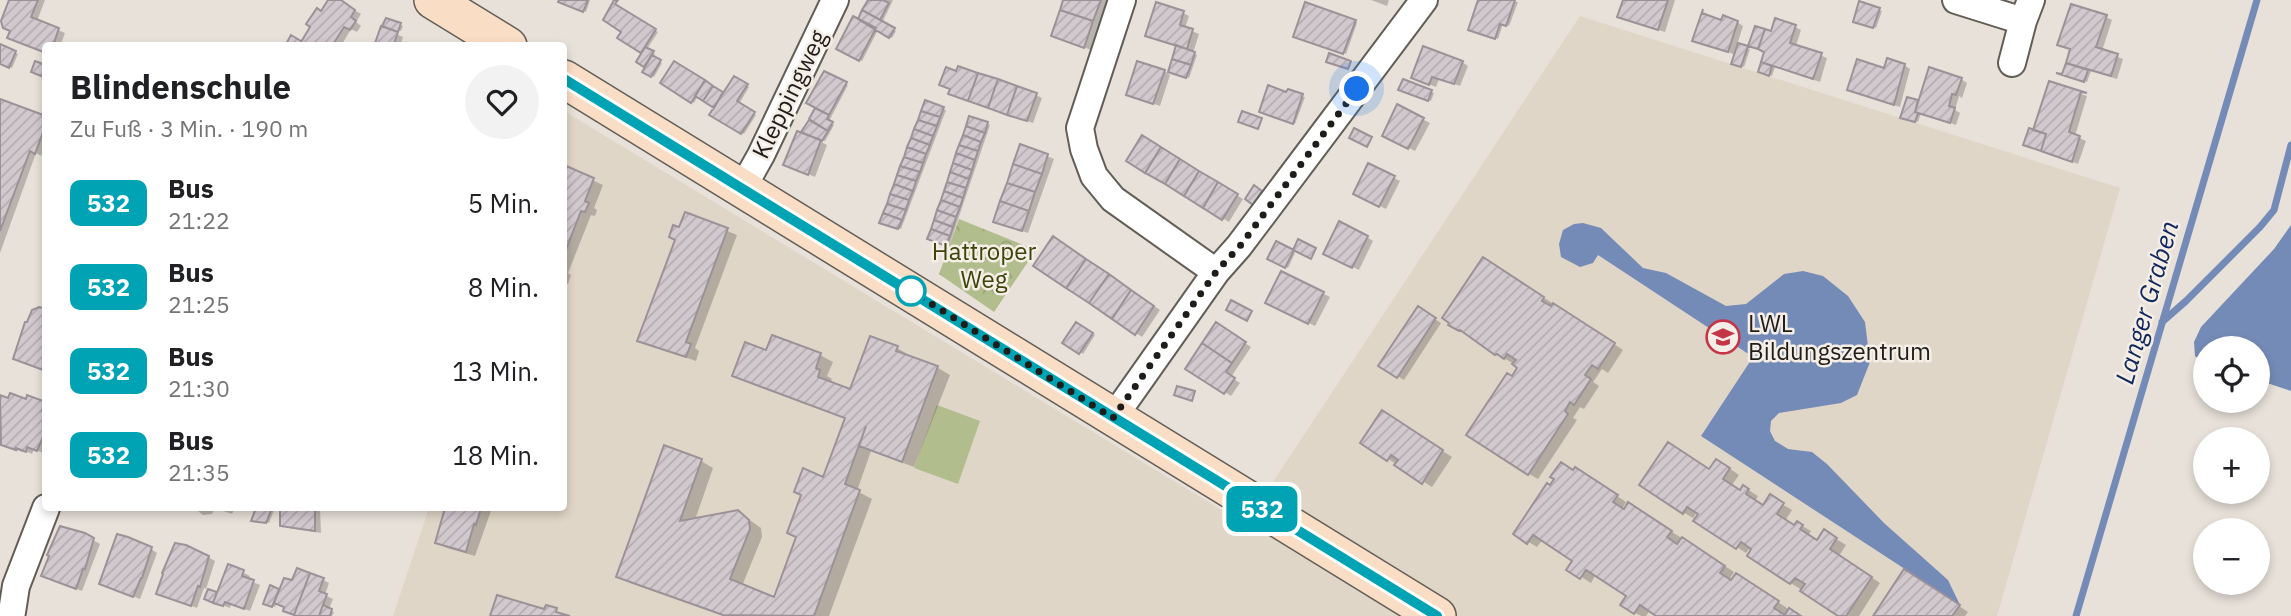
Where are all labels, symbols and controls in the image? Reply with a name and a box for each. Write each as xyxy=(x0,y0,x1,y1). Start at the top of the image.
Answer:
street label: Kleppingweg xyxy=(744,24,834,164)
text: Blindenschule xyxy=(70,65,291,108)
button: heart xyxy=(465,65,539,139)
your location xyxy=(1339,71,1374,106)
text: Zu Fuß · 3 Min. · 190 m xyxy=(70,113,308,143)
text: Bus xyxy=(168,171,214,205)
text: 5 Min. xyxy=(468,186,539,220)
text: 532 xyxy=(87,187,130,219)
text: 21:22 xyxy=(168,205,230,235)
water label: Langer Graben xyxy=(2106,216,2186,388)
park label: Hattroper Weg xyxy=(932,235,1036,295)
text: Bus xyxy=(168,255,214,289)
text: 8 Min. xyxy=(468,270,539,304)
text: 532 xyxy=(87,271,130,303)
unlabelled marker xyxy=(896,276,926,306)
text: 21:25 xyxy=(168,289,230,319)
place label: LWL Bildungszentrum xyxy=(1748,307,1931,367)
school or university icon: LWL Bildungszentrum xyxy=(1704,318,1742,356)
map controls xyxy=(2193,336,2270,595)
button: locate xyxy=(2193,336,2270,413)
text: Bus xyxy=(168,339,214,373)
text: 13 Min. xyxy=(452,354,539,388)
text: 532 xyxy=(87,355,130,387)
text: 21:30 xyxy=(168,373,230,403)
text: Bus xyxy=(168,423,214,457)
button: + xyxy=(2193,427,2270,504)
text: 18 Min. xyxy=(452,438,539,472)
text: 532 xyxy=(87,439,130,471)
text: 21:35 xyxy=(168,457,230,487)
line badge: 532 xyxy=(1222,486,1302,532)
text: 532 xyxy=(1240,493,1284,525)
button: − xyxy=(2193,518,2270,595)

